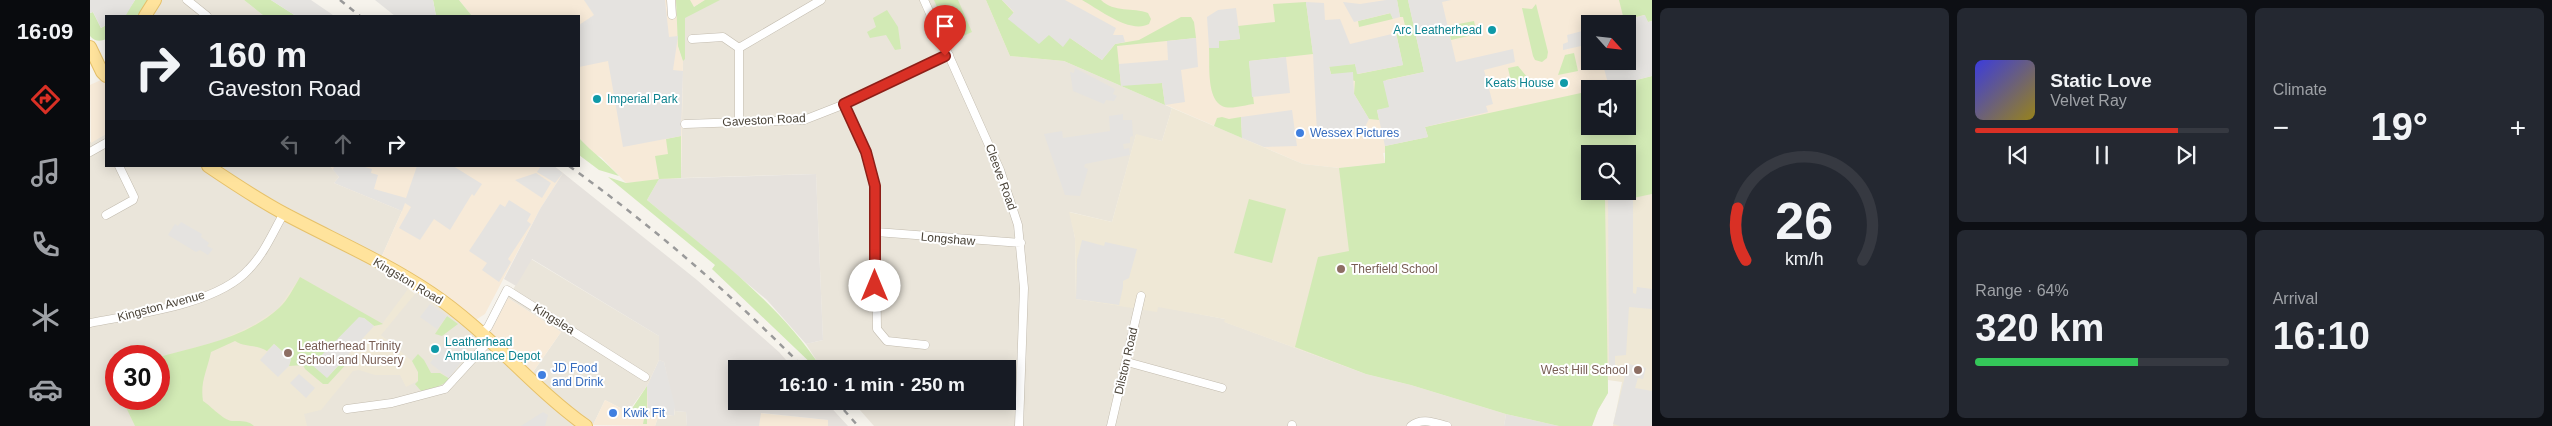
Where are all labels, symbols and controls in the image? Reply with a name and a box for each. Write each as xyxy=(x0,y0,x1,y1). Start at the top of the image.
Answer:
pin xyxy=(924,5,966,56)
icon: arrive xyxy=(931,12,959,40)
north arrow xyxy=(1581,15,1636,70)
map controls xyxy=(1581,15,1636,200)
text: 16:09 xyxy=(17,19,73,44)
place label: Arc Leatherhead xyxy=(1393,23,1482,37)
marker: Arc Leatherhead xyxy=(1486,24,1498,36)
icon: right xyxy=(125,35,190,100)
text: 160 m xyxy=(208,35,307,74)
text: Static Love xyxy=(2050,70,2152,91)
text: Gaveston Road xyxy=(208,76,361,101)
place label: Keats House xyxy=(1485,76,1554,90)
marker: Keats House xyxy=(1558,77,1570,89)
button: sound xyxy=(1581,80,1636,135)
text: Climate xyxy=(2273,81,2327,98)
icon: directions xyxy=(28,82,63,117)
place label: Imperial Park xyxy=(607,92,679,106)
text: Velvet Ray xyxy=(2050,92,2127,109)
marker: Imperial Park xyxy=(591,93,603,105)
text: 19° xyxy=(2371,106,2428,148)
street label: Gaveston Road xyxy=(722,111,806,129)
text: − xyxy=(2273,112,2289,143)
text: + xyxy=(2510,112,2526,143)
place label: Wessex Pictures xyxy=(1310,126,1399,140)
marker: Wessex Pictures xyxy=(1294,127,1306,139)
icon: left xyxy=(276,130,304,158)
icon: ahead xyxy=(329,130,357,158)
icon: right xyxy=(382,130,410,158)
icon: previous xyxy=(2004,141,2032,169)
icon: pause xyxy=(2088,141,2116,169)
icon: next xyxy=(2172,141,2200,169)
street label: Cleeve Road xyxy=(983,142,1019,212)
button: search xyxy=(1581,145,1636,200)
icon: music xyxy=(28,155,63,190)
text: 26 xyxy=(1776,192,1834,250)
icon: phone xyxy=(28,227,63,262)
street label: Longshaw xyxy=(920,230,976,248)
text: km/h xyxy=(1785,249,1824,269)
street label: Kingston Road xyxy=(371,255,445,307)
position arrow xyxy=(848,259,900,311)
place label: Therfield School xyxy=(1351,262,1438,276)
marker: Therfield School xyxy=(1335,263,1347,275)
text: Range · 64% xyxy=(1975,282,2069,299)
street label: Kingston Avenue xyxy=(116,288,207,324)
text: Arrival xyxy=(2273,290,2318,307)
icon: climate xyxy=(28,300,63,335)
street label: Kingslea xyxy=(531,301,578,337)
text: 320 km xyxy=(1975,307,2104,349)
text: 16:10 xyxy=(2273,315,2370,357)
street label: Dilston Road xyxy=(1111,326,1141,396)
place label: Leatherhead Ambulance Depot xyxy=(445,335,541,363)
place label: Leatherhead Trinity School and Nursery xyxy=(298,339,403,367)
marker: Leatherhead Ambulance Depot xyxy=(429,343,441,355)
speed limit sign: 30 xyxy=(105,345,170,410)
marker: Leatherhead Trinity School and Nursery xyxy=(282,347,294,359)
place label: JD Food and Drink xyxy=(552,361,604,389)
place label: West Hill School xyxy=(1541,363,1628,377)
marker: West Hill School xyxy=(1632,364,1644,376)
marker: JD Food and Drink xyxy=(536,369,548,381)
icon: car xyxy=(28,372,63,407)
text: 16:10 · 1 min · 250 m xyxy=(779,374,965,395)
place label: Kwik Fit xyxy=(623,406,666,420)
marker: Kwik Fit xyxy=(607,407,619,419)

